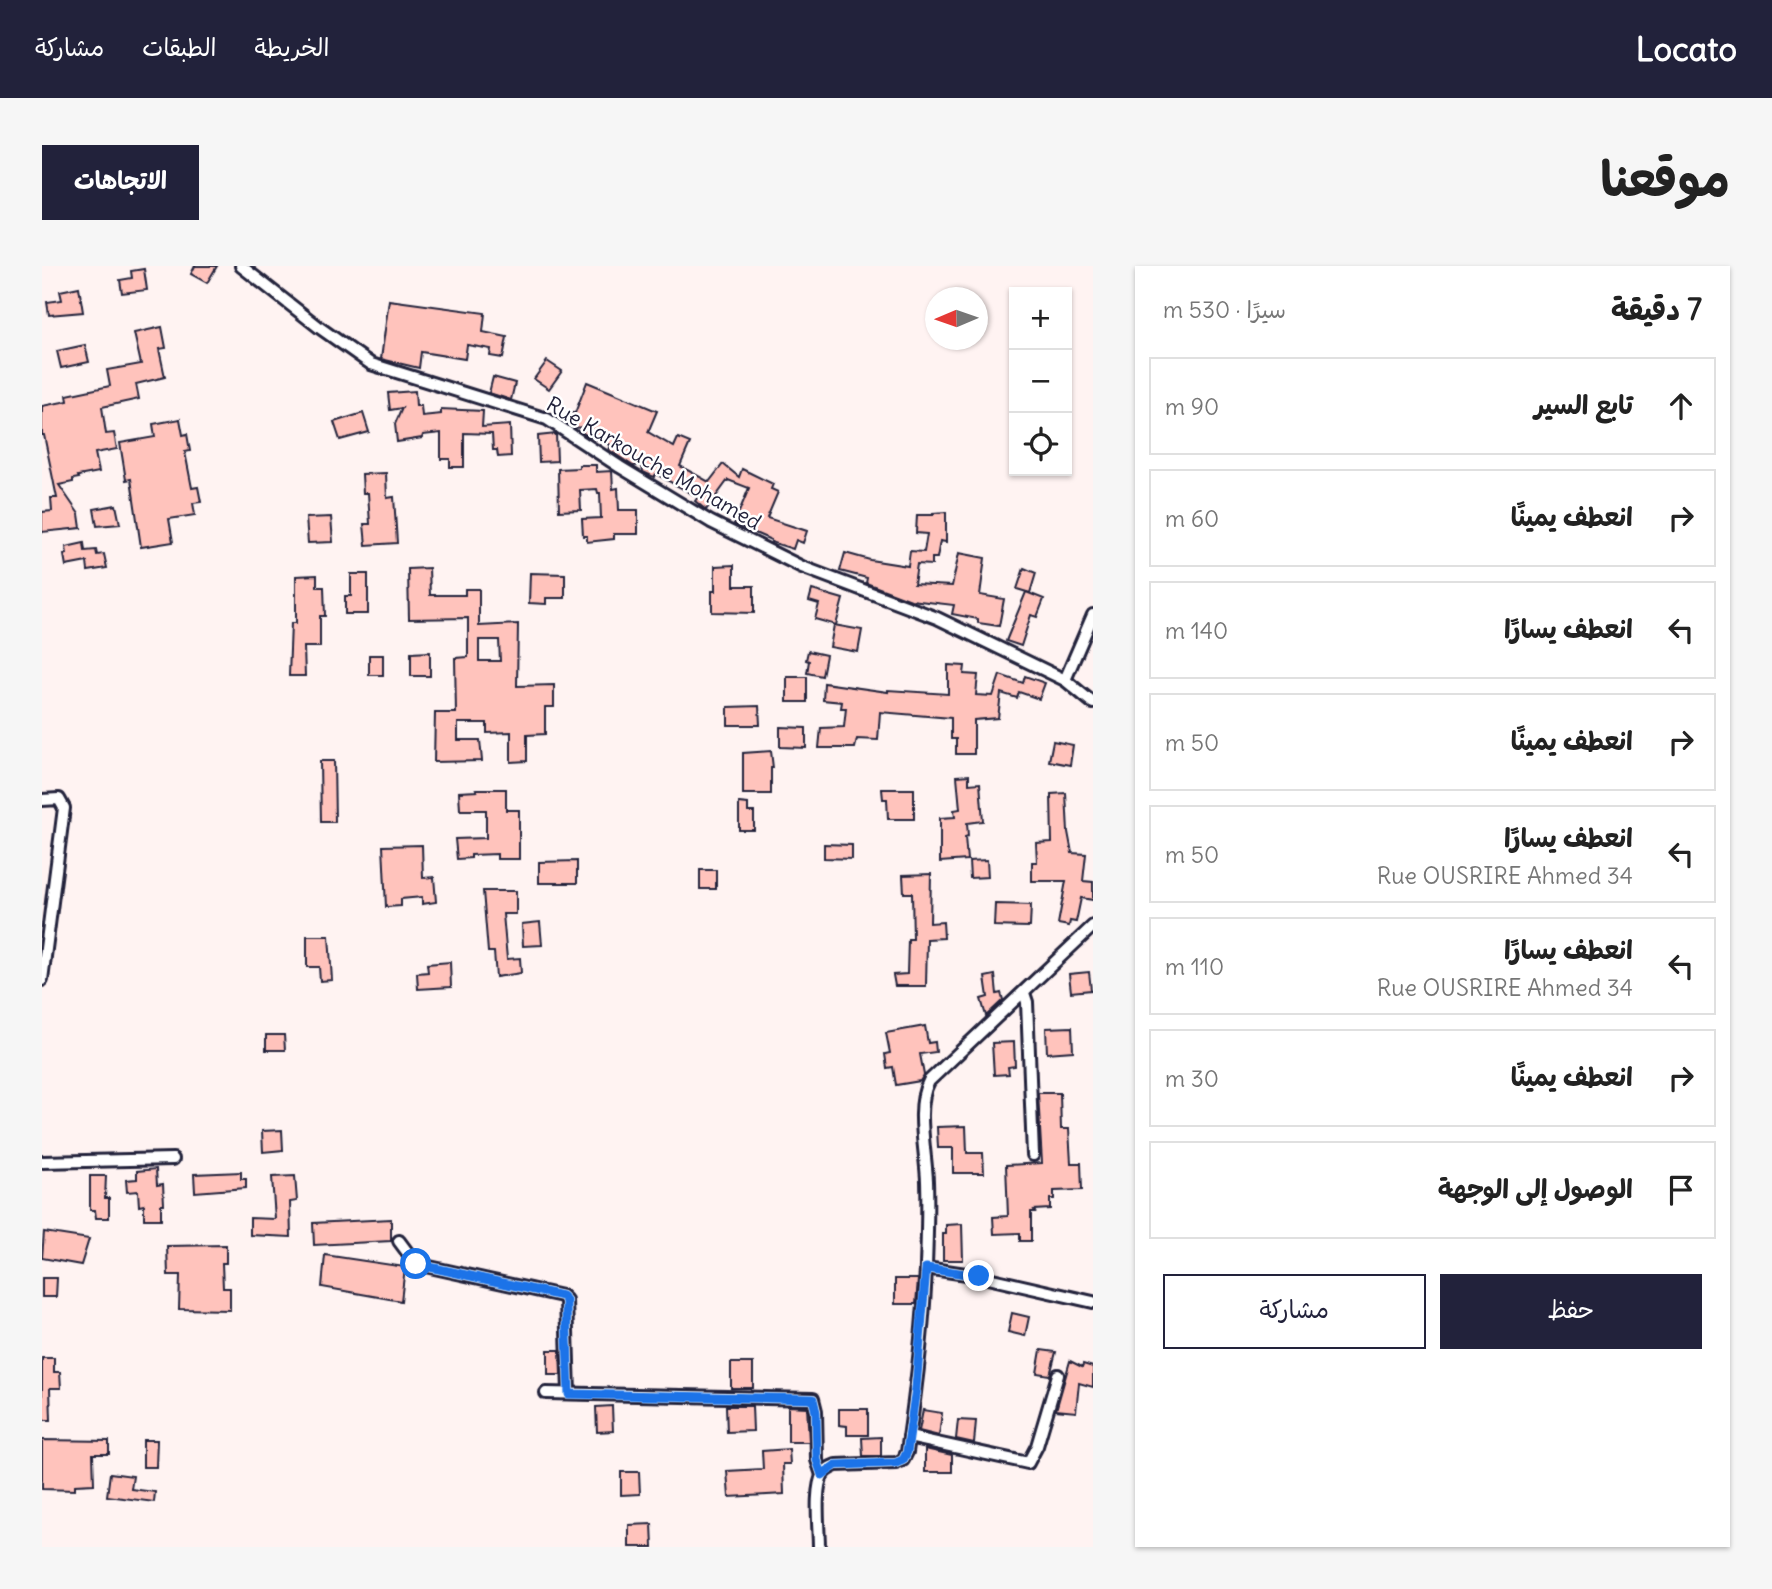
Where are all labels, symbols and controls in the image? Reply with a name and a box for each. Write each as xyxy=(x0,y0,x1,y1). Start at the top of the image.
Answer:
text: Locato xyxy=(1636,28,1737,70)
text: مشاركة xyxy=(35,32,104,62)
text: الطبقات xyxy=(142,32,217,62)
text: الخريطة xyxy=(255,32,329,62)
button: الاتجاهات xyxy=(42,145,199,220)
text: موقعنا xyxy=(1600,148,1730,209)
north arrow xyxy=(925,287,988,350)
map controls xyxy=(1009,287,1072,476)
button: + xyxy=(1009,287,1072,350)
text: 7 دقيقة xyxy=(1611,290,1702,328)
text: سيرًا · 530 m xyxy=(1163,295,1286,324)
button: − xyxy=(1009,350,1072,413)
icon: ahead xyxy=(1662,387,1700,425)
text: تابع السير xyxy=(1534,388,1633,421)
street label: Rue Karkouche Mohamed xyxy=(542,390,766,536)
text: 90 m xyxy=(1165,392,1219,421)
button: locate xyxy=(1009,413,1072,476)
icon: right xyxy=(1662,499,1700,537)
text: انعطف يمينًا xyxy=(1511,500,1633,533)
text: 60 m xyxy=(1165,504,1219,533)
icon: left xyxy=(1662,611,1700,649)
text: انعطف يسارًا xyxy=(1504,612,1633,645)
text: 140 m xyxy=(1165,616,1228,645)
icon: right xyxy=(1662,723,1700,761)
text: انعطف يمينًا xyxy=(1511,724,1633,757)
text: 50 m xyxy=(1165,728,1219,757)
text: انعطف يسارًا xyxy=(1504,821,1633,854)
icon: left xyxy=(1662,835,1700,873)
text: 50 m xyxy=(1165,840,1219,869)
text: 34 Rue OUSRIRE Ahmed xyxy=(1377,861,1633,890)
text: انعطف يسارًا xyxy=(1504,933,1633,966)
icon: left xyxy=(1662,947,1700,985)
text: 110 m xyxy=(1165,952,1224,981)
text: 34 Rue OUSRIRE Ahmed xyxy=(1377,973,1633,1002)
icon: right xyxy=(1662,1059,1700,1097)
text: انعطف يمينًا xyxy=(1511,1060,1633,1093)
text: 30 m xyxy=(1165,1064,1219,1093)
icon: arrive xyxy=(1662,1171,1700,1209)
text: الوصول إلى الوجهة xyxy=(1438,1172,1633,1205)
route start xyxy=(400,1248,431,1279)
route end xyxy=(963,1260,994,1291)
button: مشاركة xyxy=(1163,1274,1426,1349)
button: حفظ xyxy=(1440,1274,1702,1349)

